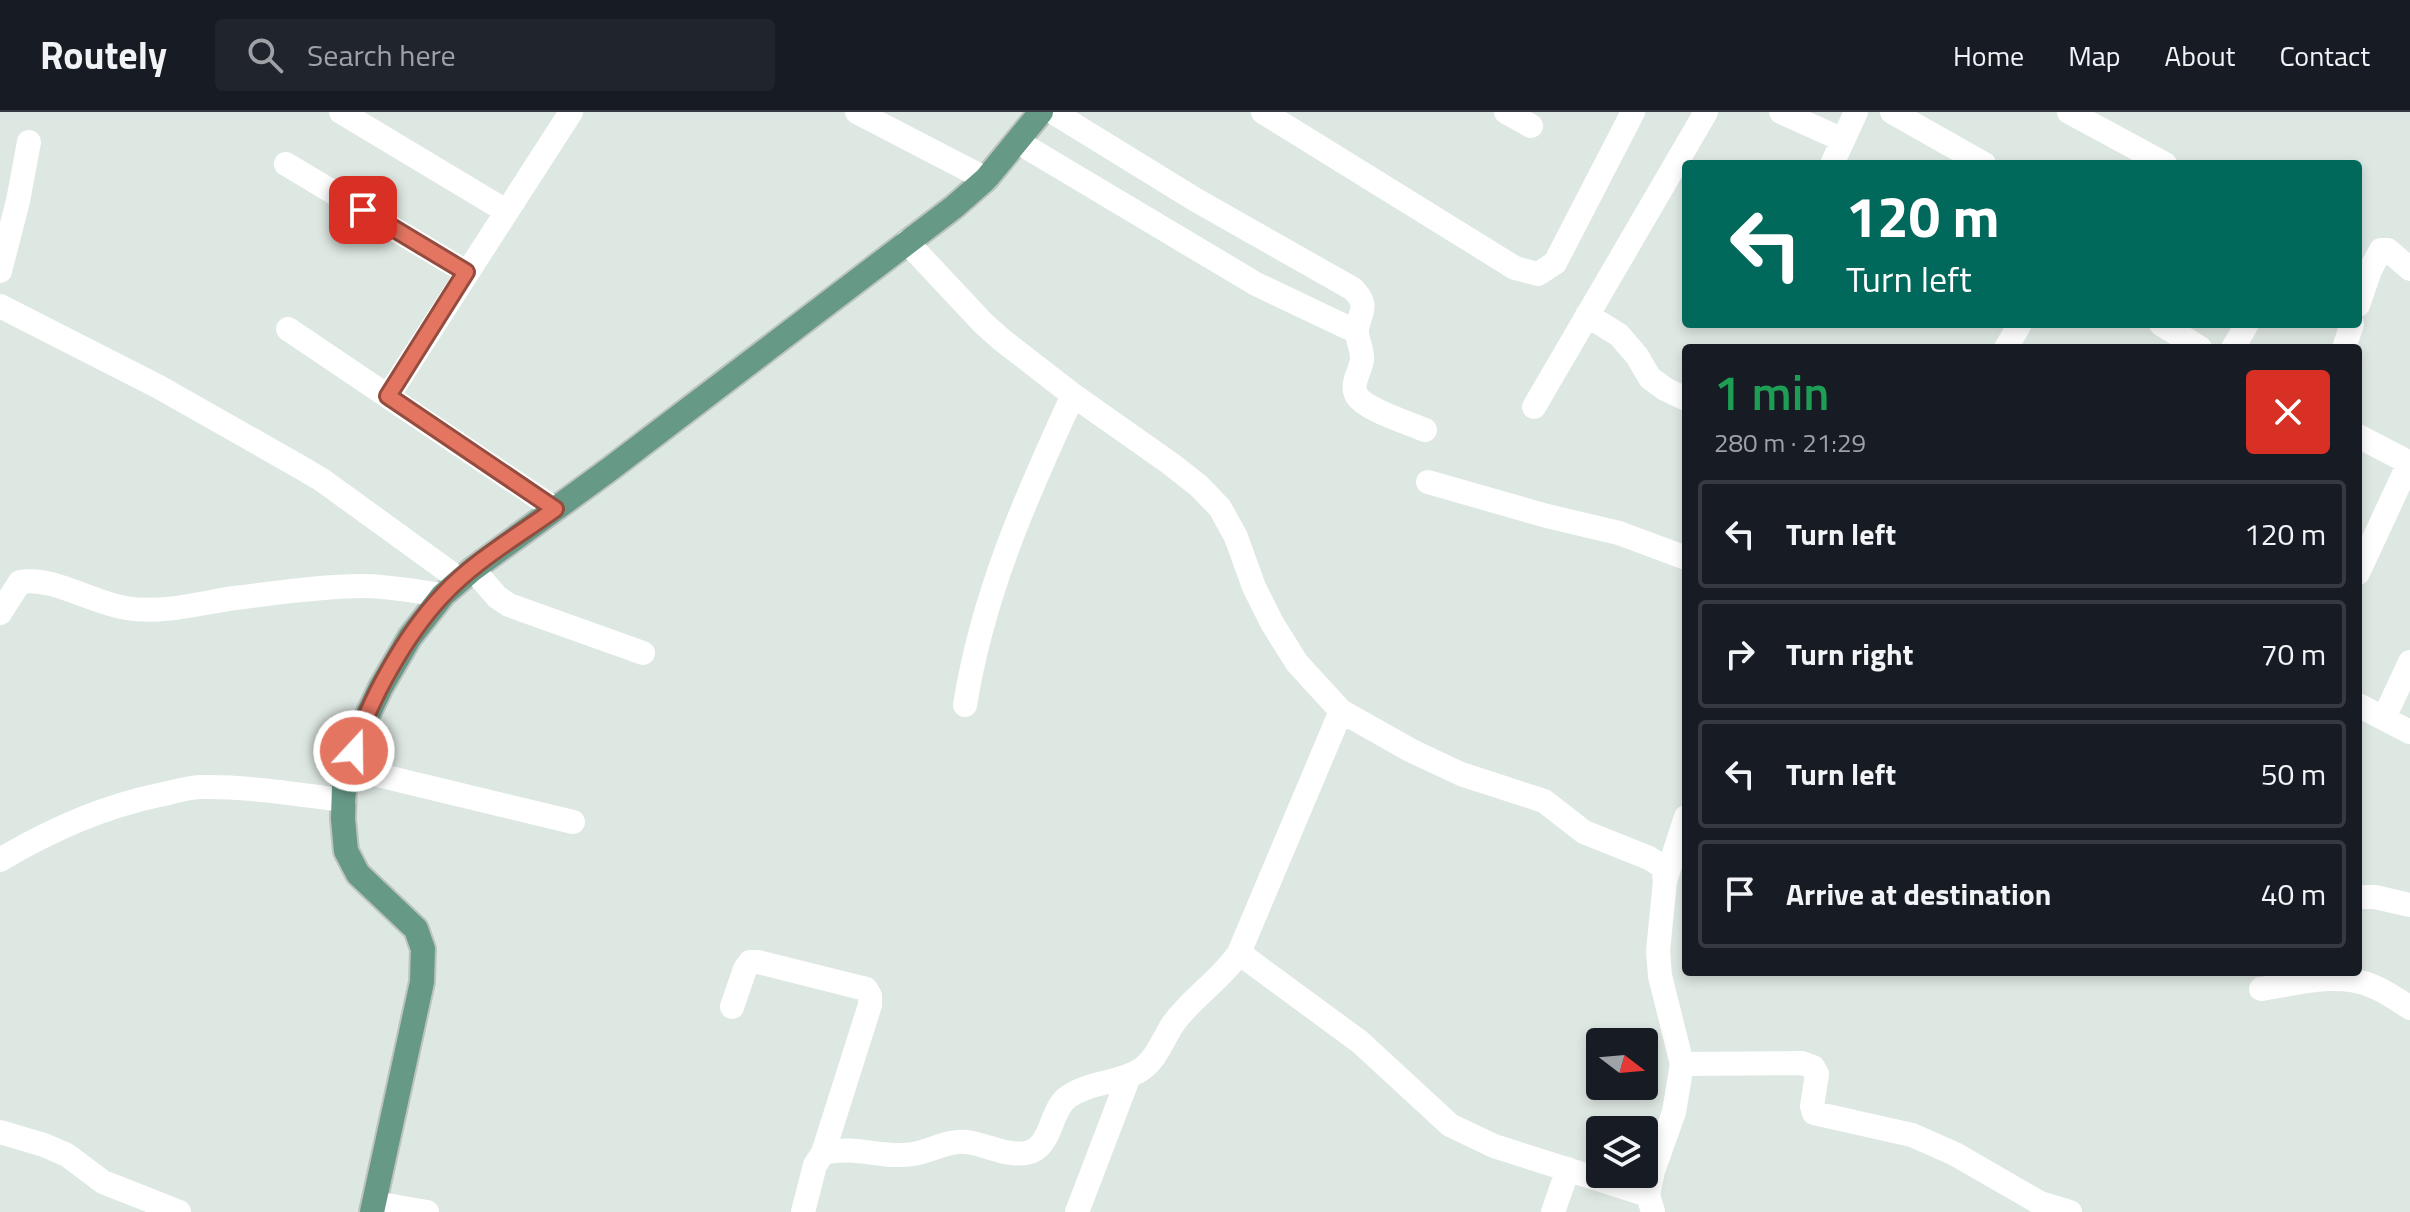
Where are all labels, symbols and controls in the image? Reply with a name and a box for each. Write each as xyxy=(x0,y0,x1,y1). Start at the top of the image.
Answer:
search box xyxy=(215,19,775,91)
text: Routely xyxy=(40,26,167,84)
text: Search here xyxy=(307,32,456,78)
icon: search xyxy=(243,33,287,77)
text: Home xyxy=(1953,34,2024,77)
text: Map xyxy=(2068,34,2121,77)
text: About xyxy=(2165,34,2235,77)
text: Contact xyxy=(2279,34,2370,77)
text: 120 m xyxy=(1846,174,1999,259)
pin xyxy=(329,176,397,244)
icon: arrive xyxy=(341,188,385,232)
icon: left xyxy=(1714,192,1818,296)
text: Turn left xyxy=(1846,251,1972,306)
text: 1 min xyxy=(1714,356,1829,429)
button: close xyxy=(2246,370,2330,454)
text: 280 m · 21:29 xyxy=(1714,423,1866,462)
text: Turn left xyxy=(1786,511,1896,557)
text: 120 m xyxy=(2244,511,2326,557)
icon: left xyxy=(1718,512,1762,556)
text: Turn right xyxy=(1786,631,1914,677)
text: 70 m xyxy=(2261,631,2326,677)
icon: right xyxy=(1718,632,1762,676)
position arrow xyxy=(312,709,396,793)
text: Turn left xyxy=(1786,751,1896,797)
text: 50 m xyxy=(2261,751,2326,797)
icon: left xyxy=(1718,752,1762,796)
text: Arrive at destination xyxy=(1786,871,2051,917)
text: 40 m xyxy=(2261,871,2326,917)
icon: arrive xyxy=(1718,872,1762,916)
north arrow xyxy=(1586,1028,1658,1100)
map controls xyxy=(1586,1028,1658,1188)
button: layers xyxy=(1586,1116,1658,1188)

